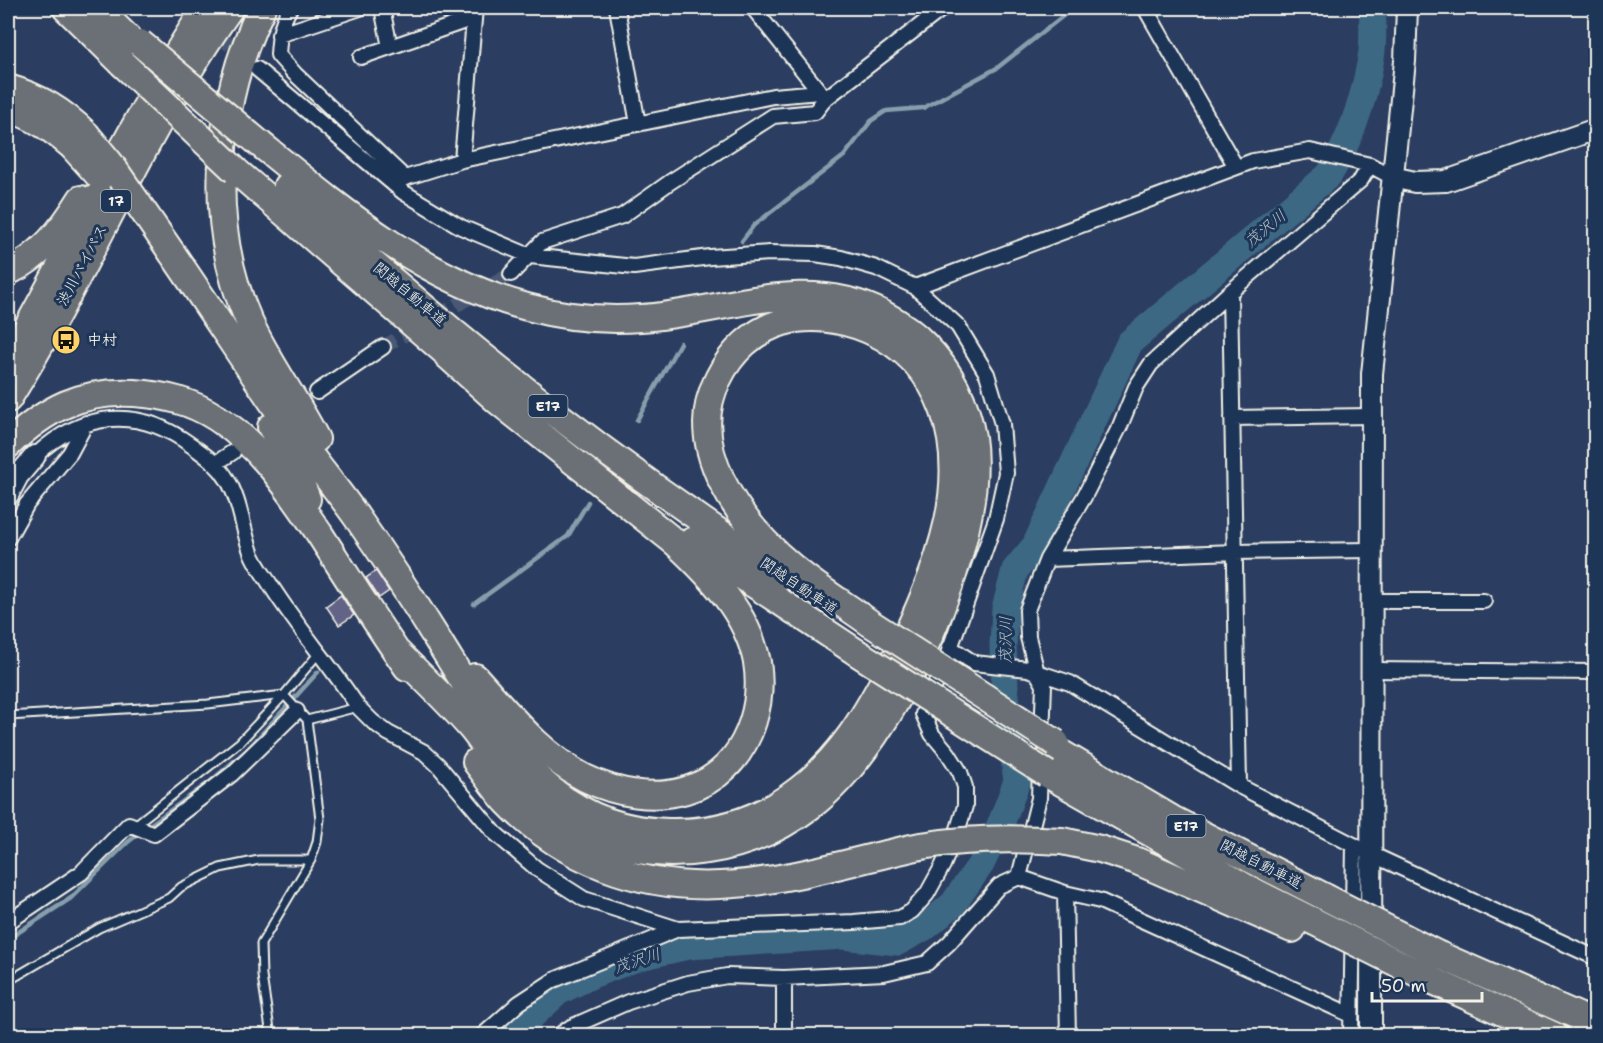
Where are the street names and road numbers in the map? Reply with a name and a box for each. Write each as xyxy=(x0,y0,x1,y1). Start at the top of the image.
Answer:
road number: 17 xyxy=(101,190,131,212)
street label: 渋川バイパス xyxy=(52,221,112,309)
street label: 関越自動車道 xyxy=(369,257,451,331)
road number: E17 xyxy=(528,395,568,417)
street label: 関越自動車道 xyxy=(756,553,842,619)
road number: E17 xyxy=(1166,815,1206,837)
street label: 関越自動車道 xyxy=(1216,835,1306,893)

